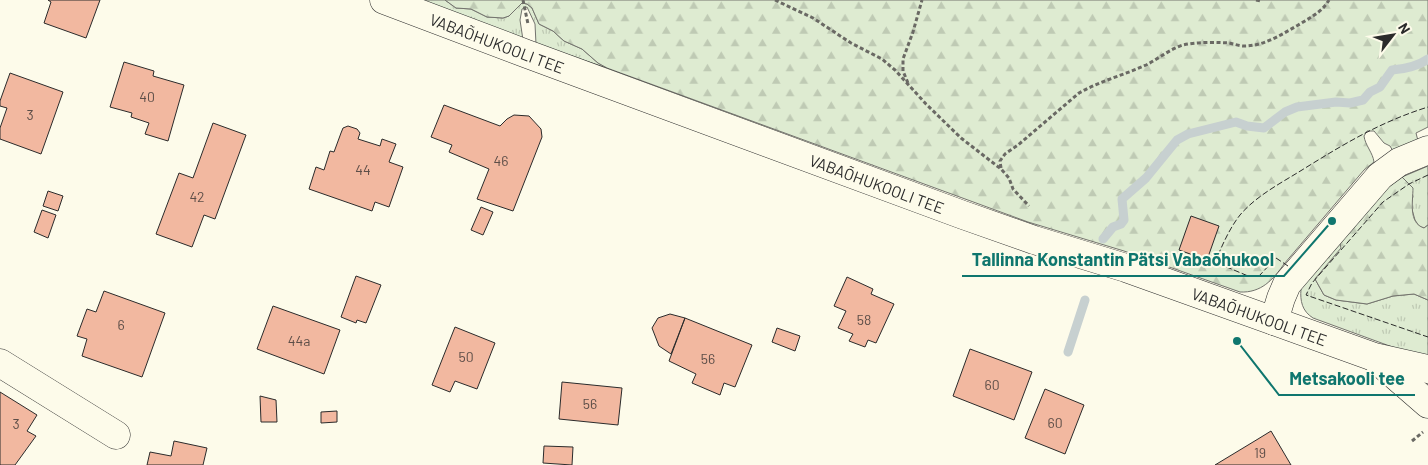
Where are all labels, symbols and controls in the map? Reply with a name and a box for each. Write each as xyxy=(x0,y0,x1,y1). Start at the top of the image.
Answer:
street label: VABAÕHUKOOLI TEE xyxy=(427,9,567,76)
north arrow xyxy=(1368,10,1418,60)
text: N xyxy=(1395,20,1414,36)
house number: 40 xyxy=(139,88,155,105)
house number: 3 xyxy=(26,106,34,123)
street label: VABAÕHUKOOLI TEE xyxy=(807,150,947,217)
house number: 46 xyxy=(494,152,508,169)
house number: 44 xyxy=(355,161,371,178)
house number: 42 xyxy=(189,188,205,205)
callout: Tallinna Konstantin Pätsi Vabaõhukool xyxy=(962,243,1284,276)
text: Tallinna Konstantin Pätsi Vabaõhukool xyxy=(972,248,1274,270)
street label: VABAÕHUKOOLI TEE xyxy=(1190,283,1330,349)
house number: 58 xyxy=(857,311,871,328)
house number: 6 xyxy=(117,316,125,333)
house number: 44a xyxy=(288,332,310,349)
house number: 50 xyxy=(458,348,474,365)
house number: 56 xyxy=(701,350,715,367)
callout: Metsakooli tee xyxy=(1279,362,1415,395)
text: Metsakooli tee xyxy=(1289,367,1405,389)
house number: 60 xyxy=(984,376,1000,393)
house number: 56 xyxy=(583,395,597,412)
house number: 60 xyxy=(1047,414,1063,431)
house number: 3 xyxy=(12,415,20,432)
house number: 19 xyxy=(1254,444,1266,461)

